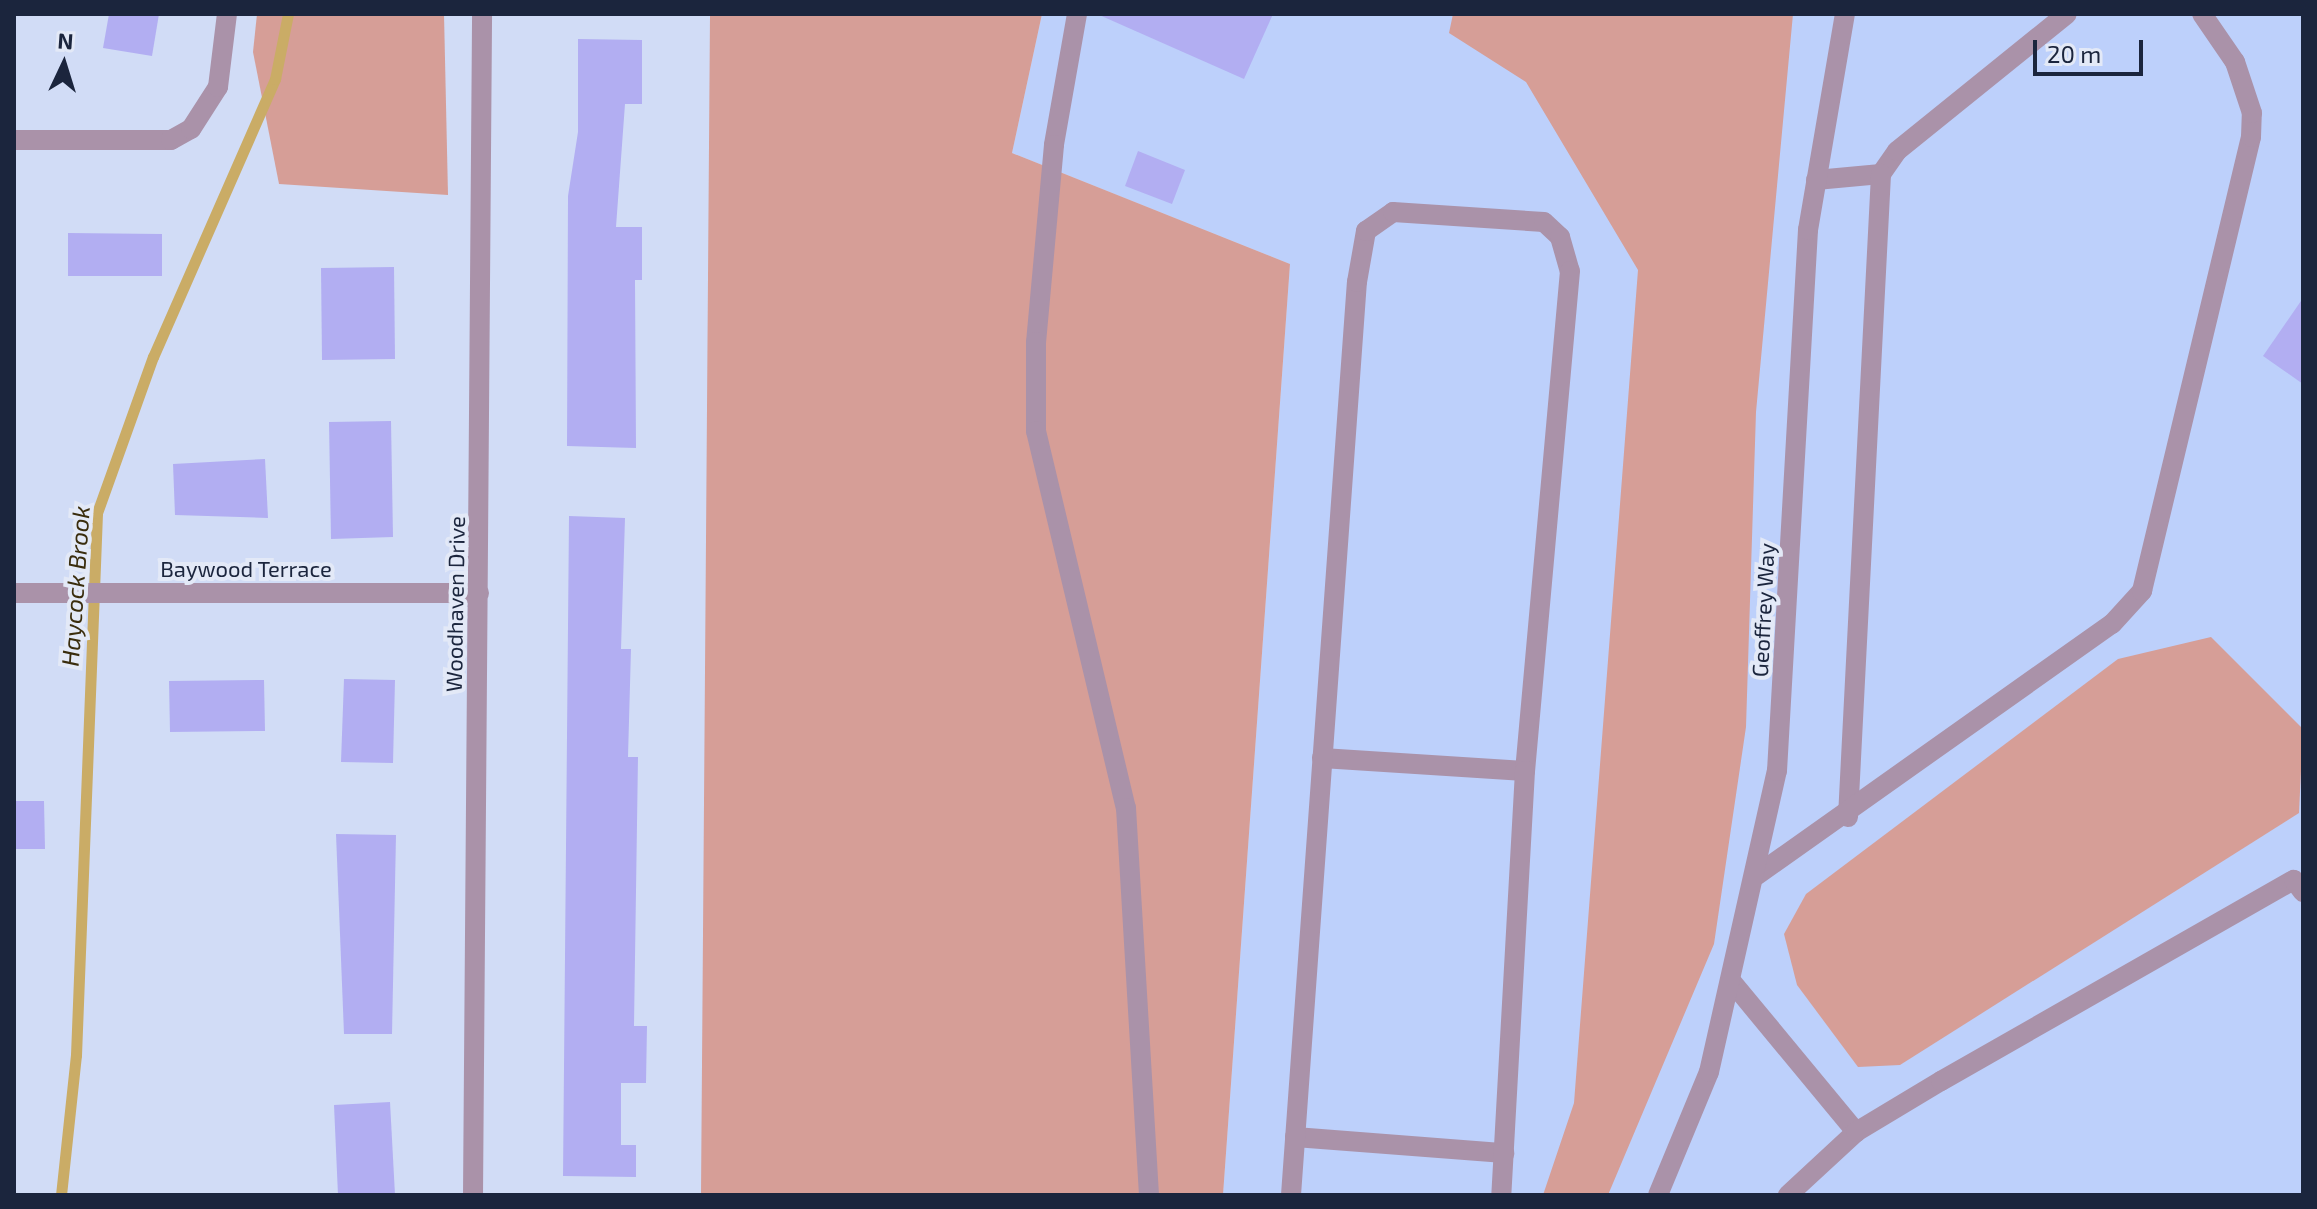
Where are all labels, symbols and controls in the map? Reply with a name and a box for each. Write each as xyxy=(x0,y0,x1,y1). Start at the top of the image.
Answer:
north arrow xyxy=(24,24,104,104)
scale bar xyxy=(2037,24,2147,74)
text: N xyxy=(57,27,74,54)
text: 20 m xyxy=(2047,39,2101,68)
water label: Haycock Brook xyxy=(55,505,95,667)
street label: Woodhaven Drive xyxy=(440,516,470,692)
street label: Geoffrey Way xyxy=(1746,542,1780,678)
street label: Baywood Terrace xyxy=(160,556,332,582)

